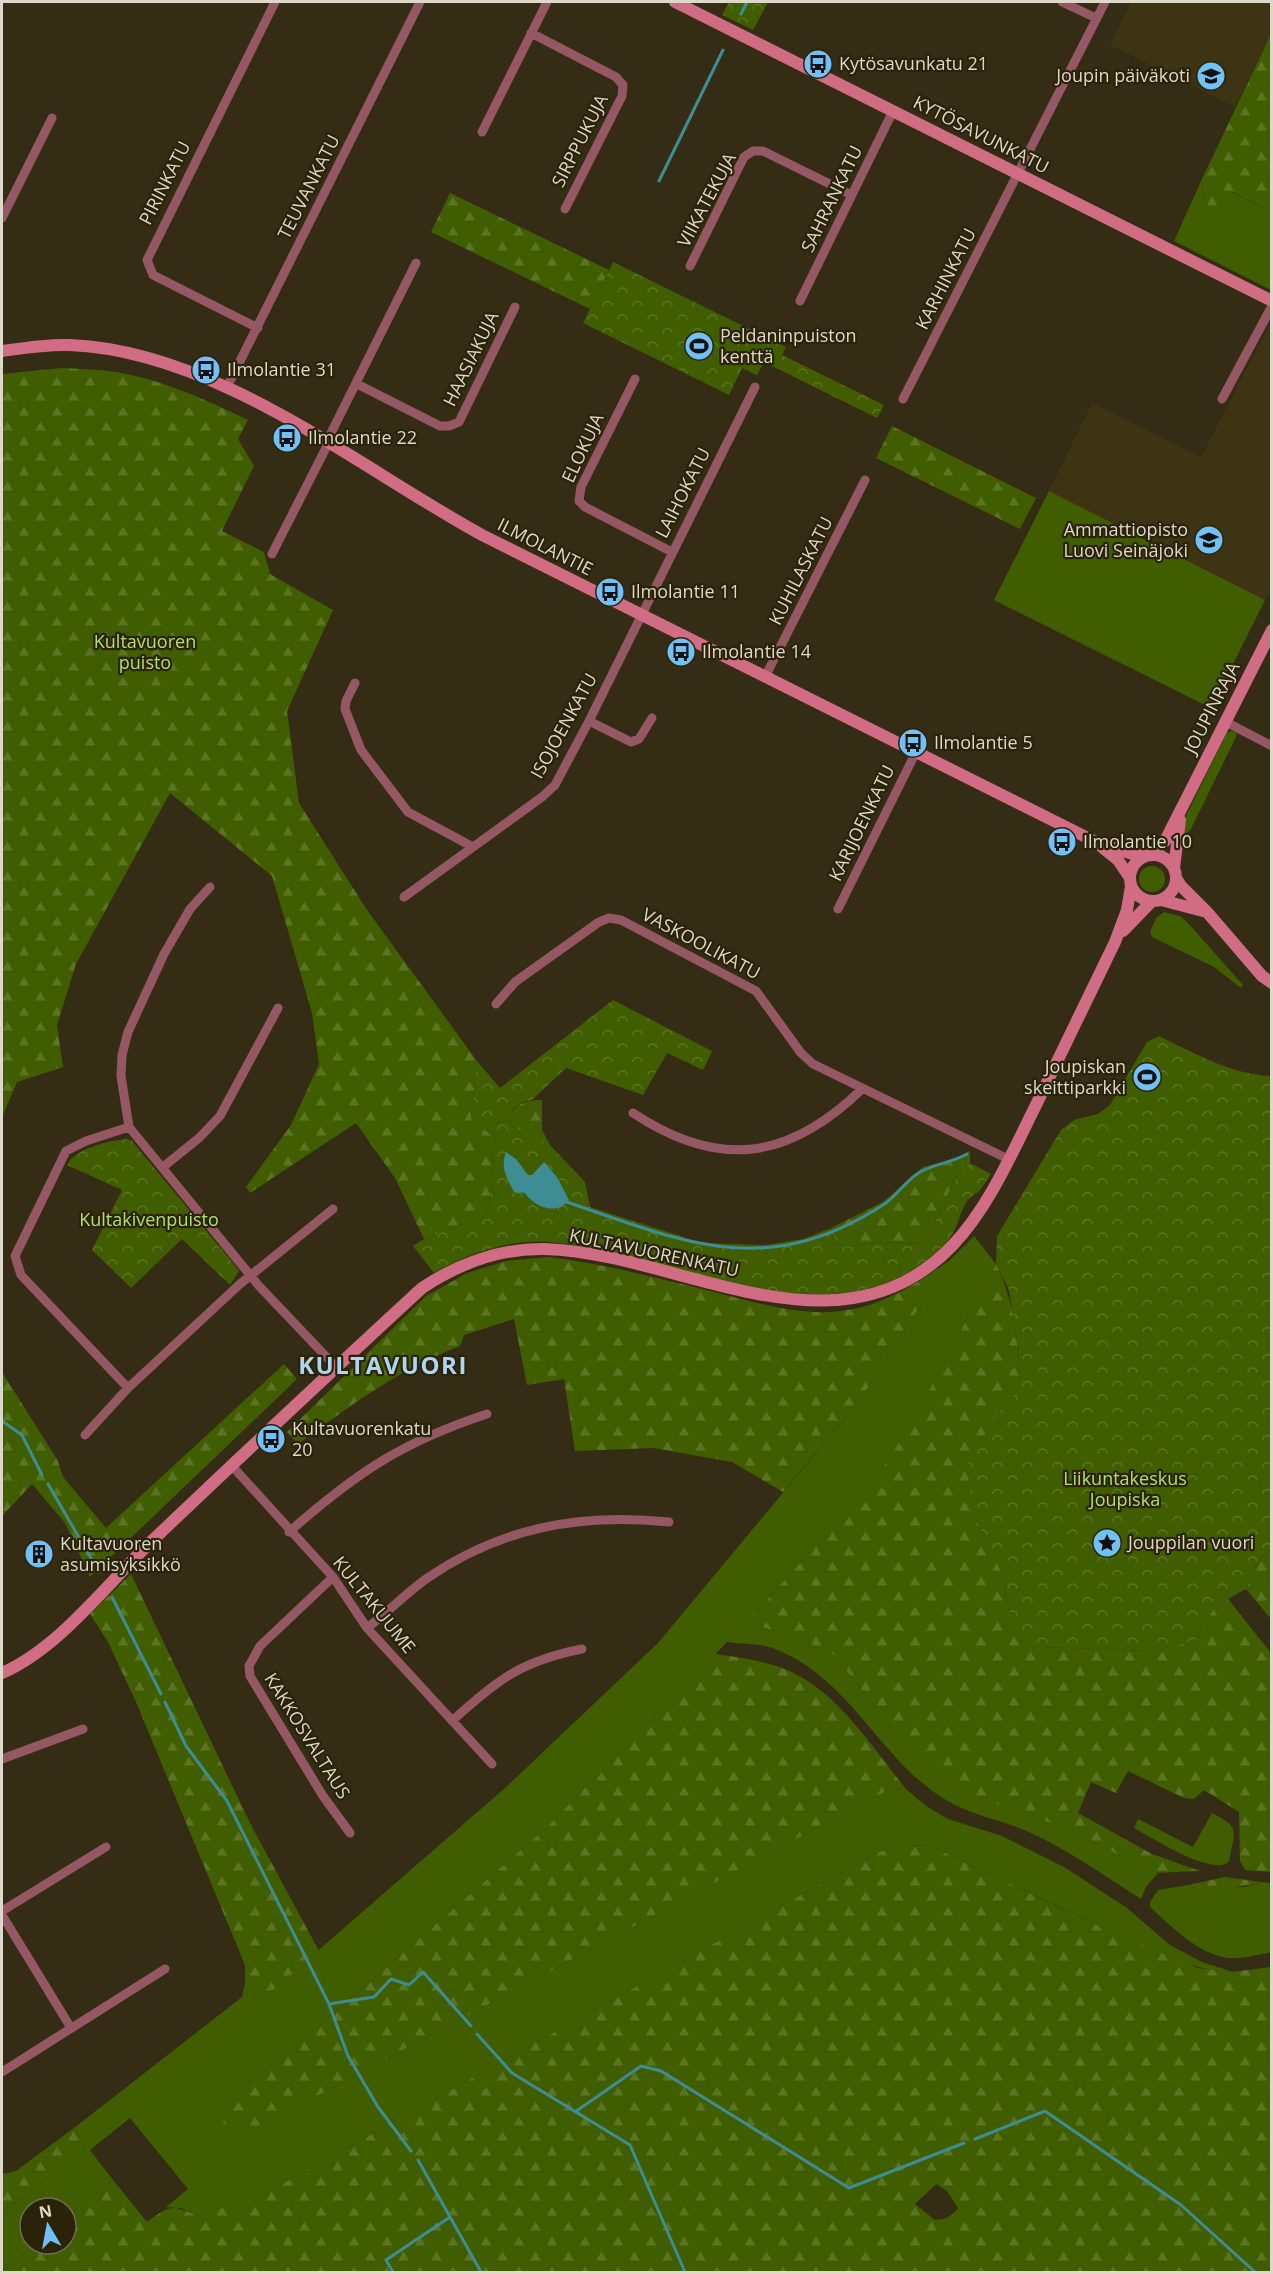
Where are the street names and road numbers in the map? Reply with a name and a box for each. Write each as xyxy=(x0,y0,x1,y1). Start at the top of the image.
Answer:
street label: SIRPPUKUJA xyxy=(545,89,613,191)
street label: KYTÖSAVUNKATU xyxy=(910,90,1053,179)
street label: TEUVANKATU xyxy=(272,130,345,243)
street label: PIRINKATU xyxy=(133,137,195,229)
street label: SAHRANKATU xyxy=(795,141,867,256)
street label: VIIKATEKUJA xyxy=(671,148,741,251)
street label: KARHINKATU xyxy=(909,224,981,333)
street label: HAASIAKUJA xyxy=(437,307,504,410)
street label: ELOKUJA xyxy=(556,409,609,486)
street label: LAIHOKATU xyxy=(649,443,715,542)
street label: ILMOLANTIE xyxy=(494,512,597,580)
street label: KUHILASKATU xyxy=(763,512,838,629)
street label: JOUPINRAJA xyxy=(1177,657,1245,759)
street label: ISOJOENKATU xyxy=(524,669,602,782)
street label: KARIJOENKATU xyxy=(823,761,900,885)
street label: VASKOOLIKATU xyxy=(638,902,765,984)
street label: KULTAVUORENKATU xyxy=(567,1222,741,1282)
street label: KULTAKUUME xyxy=(328,1551,421,1658)
street label: KAKKOSVALTAUS xyxy=(259,1668,356,1803)

